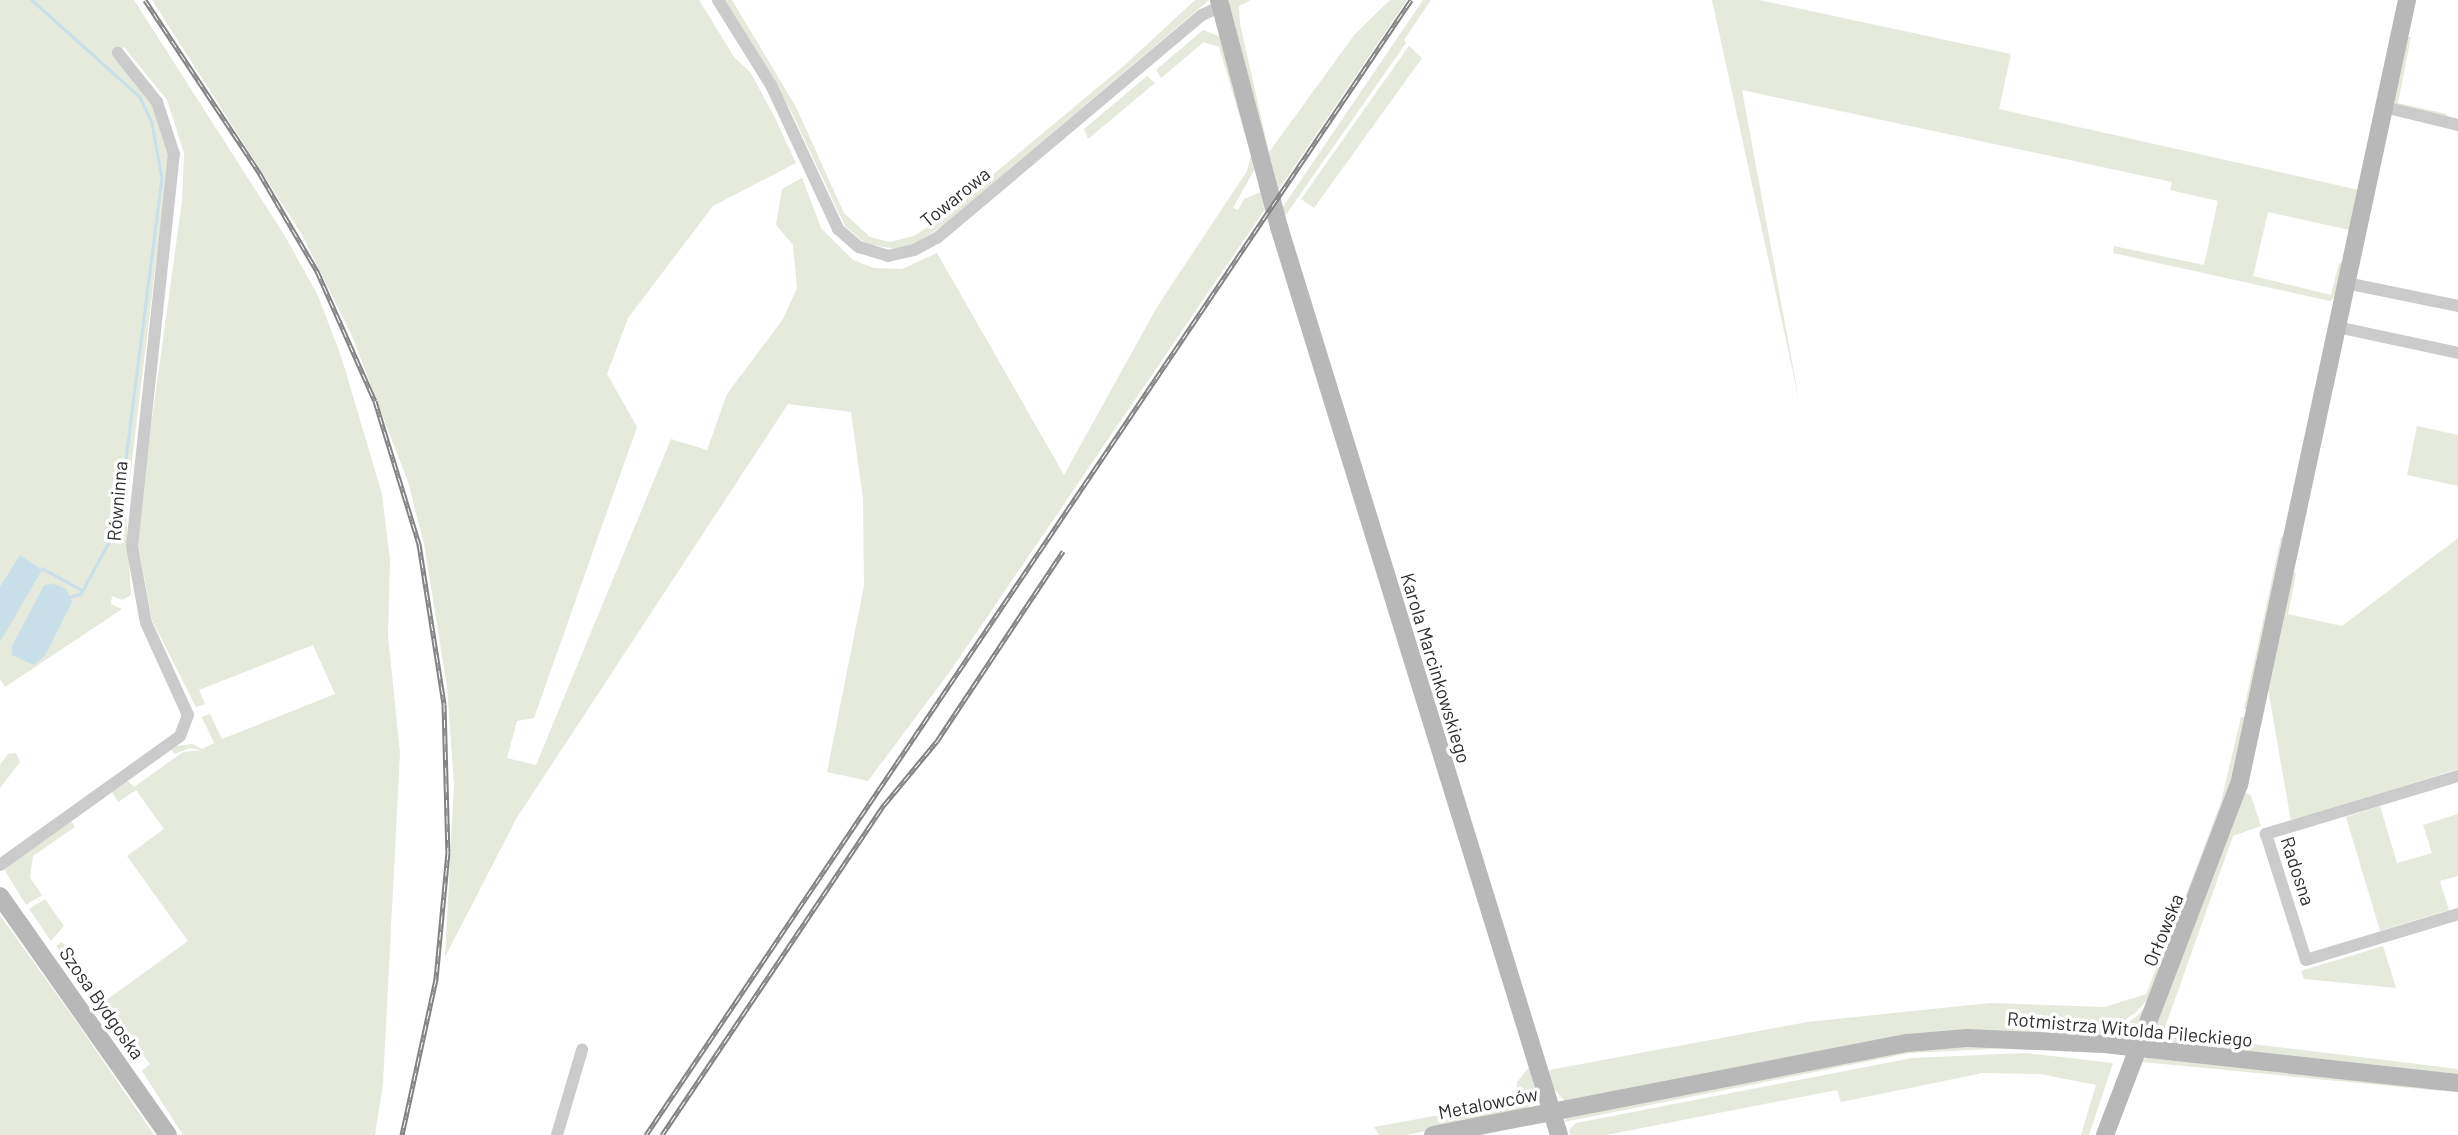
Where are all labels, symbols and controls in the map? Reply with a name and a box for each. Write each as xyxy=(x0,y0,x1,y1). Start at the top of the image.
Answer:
street label: Towarowa xyxy=(916,162,994,232)
street label: Równinna xyxy=(102,460,132,542)
street label: Karola Marcinkowskiego xyxy=(1396,570,1476,766)
street label: Radosna xyxy=(2276,834,2320,908)
street label: Orłowska xyxy=(2138,890,2188,970)
street label: Szosa Bydgoska xyxy=(55,942,149,1064)
street label: Rotmistrza Witolda Pileckiego xyxy=(2006,1007,2254,1051)
street label: Metalowców xyxy=(1436,1082,1540,1124)

